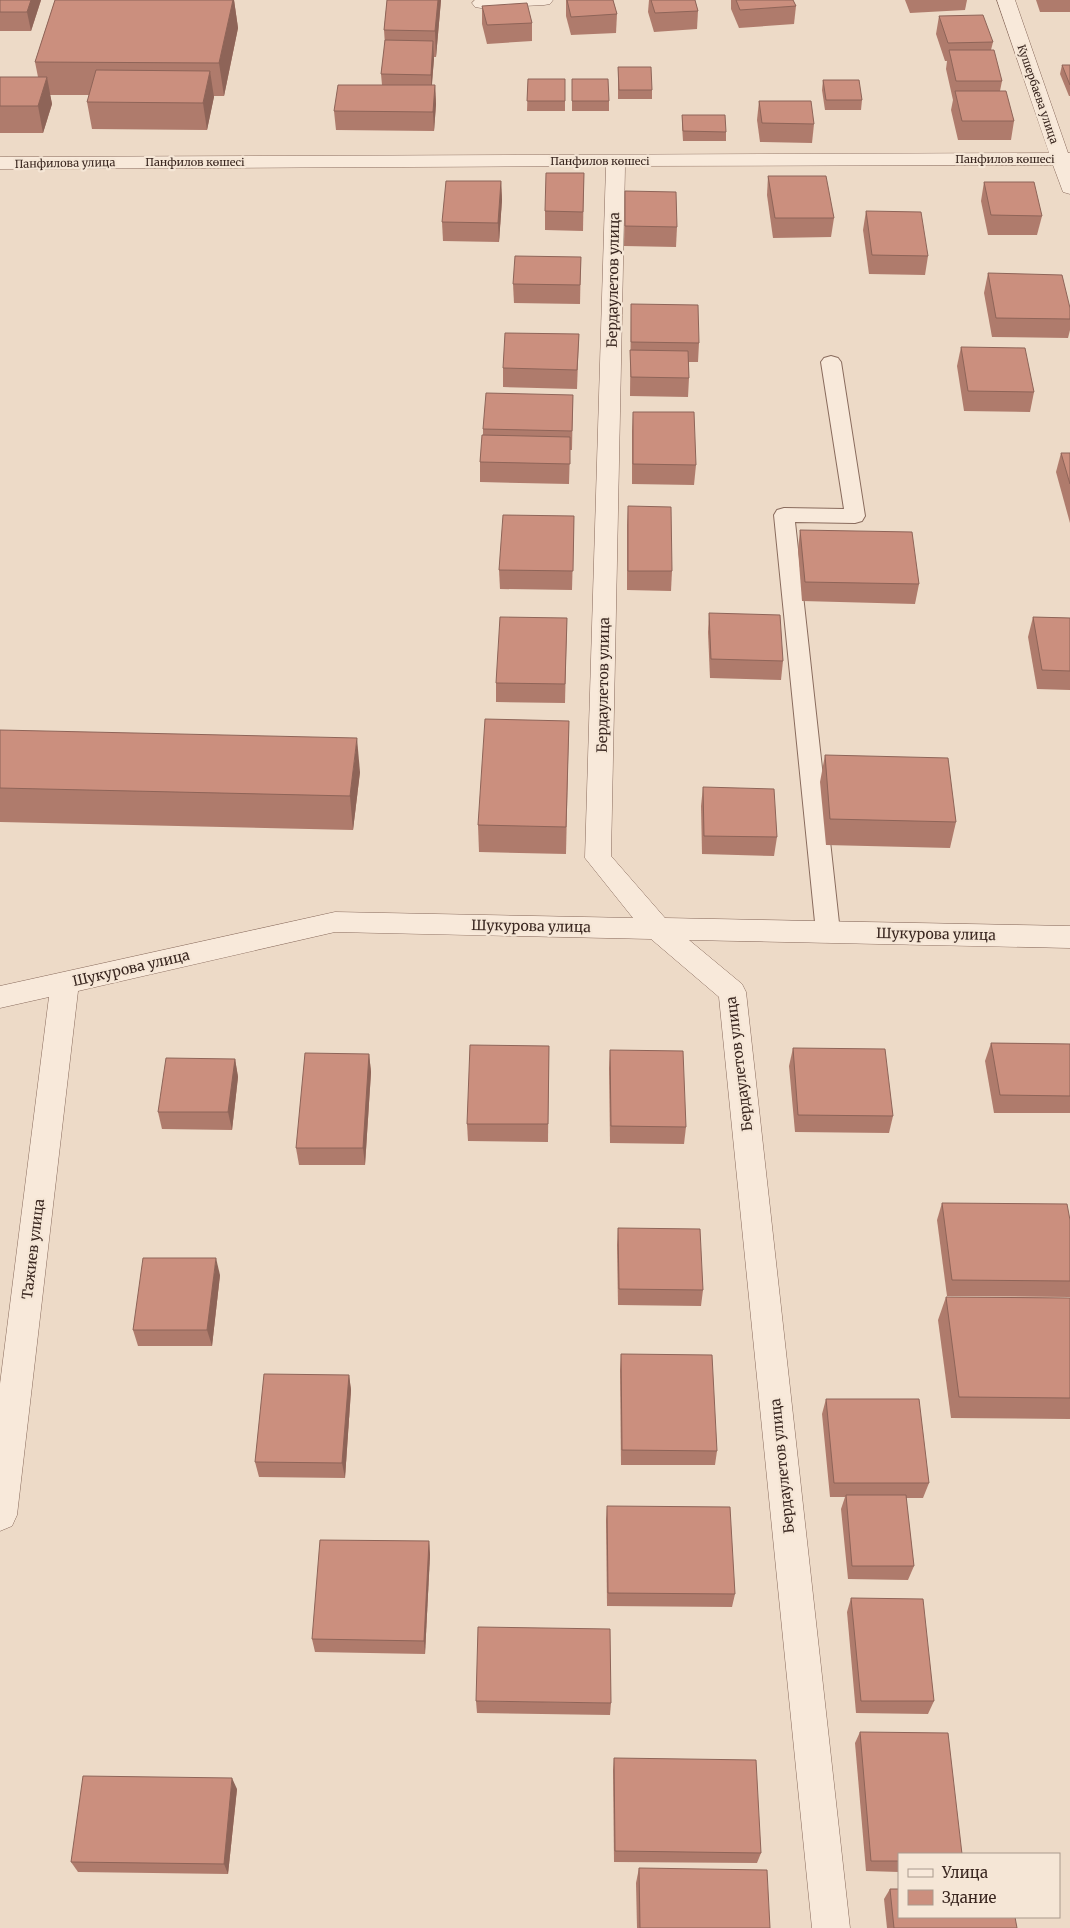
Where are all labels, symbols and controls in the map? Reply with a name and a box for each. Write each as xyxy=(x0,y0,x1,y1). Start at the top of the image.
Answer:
street label: Кушербаева улица xyxy=(1014,43,1062,146)
street label: Панфилов көшесі xyxy=(955,152,1055,166)
street label: Панфилов көшесі xyxy=(550,154,650,168)
street label: Панфилова улица xyxy=(15,155,116,171)
street label: Панфилов көшесі xyxy=(145,155,245,169)
street label: Бердаулетов улица xyxy=(603,211,623,348)
street label: Бердаулетов улица xyxy=(593,616,613,753)
street label: Шукурова улица xyxy=(471,916,591,936)
street label: Шукурова улица xyxy=(876,924,996,944)
street label: Шукурова улица xyxy=(71,946,192,990)
street label: Бердаулетов улица xyxy=(722,995,756,1133)
street label: Тажиев улица xyxy=(18,1197,48,1300)
street label: Бердаулетов улица xyxy=(766,1397,798,1534)
legend xyxy=(898,1853,1060,1918)
text: Улица xyxy=(941,1863,988,1882)
text: Здание xyxy=(942,1888,996,1907)

